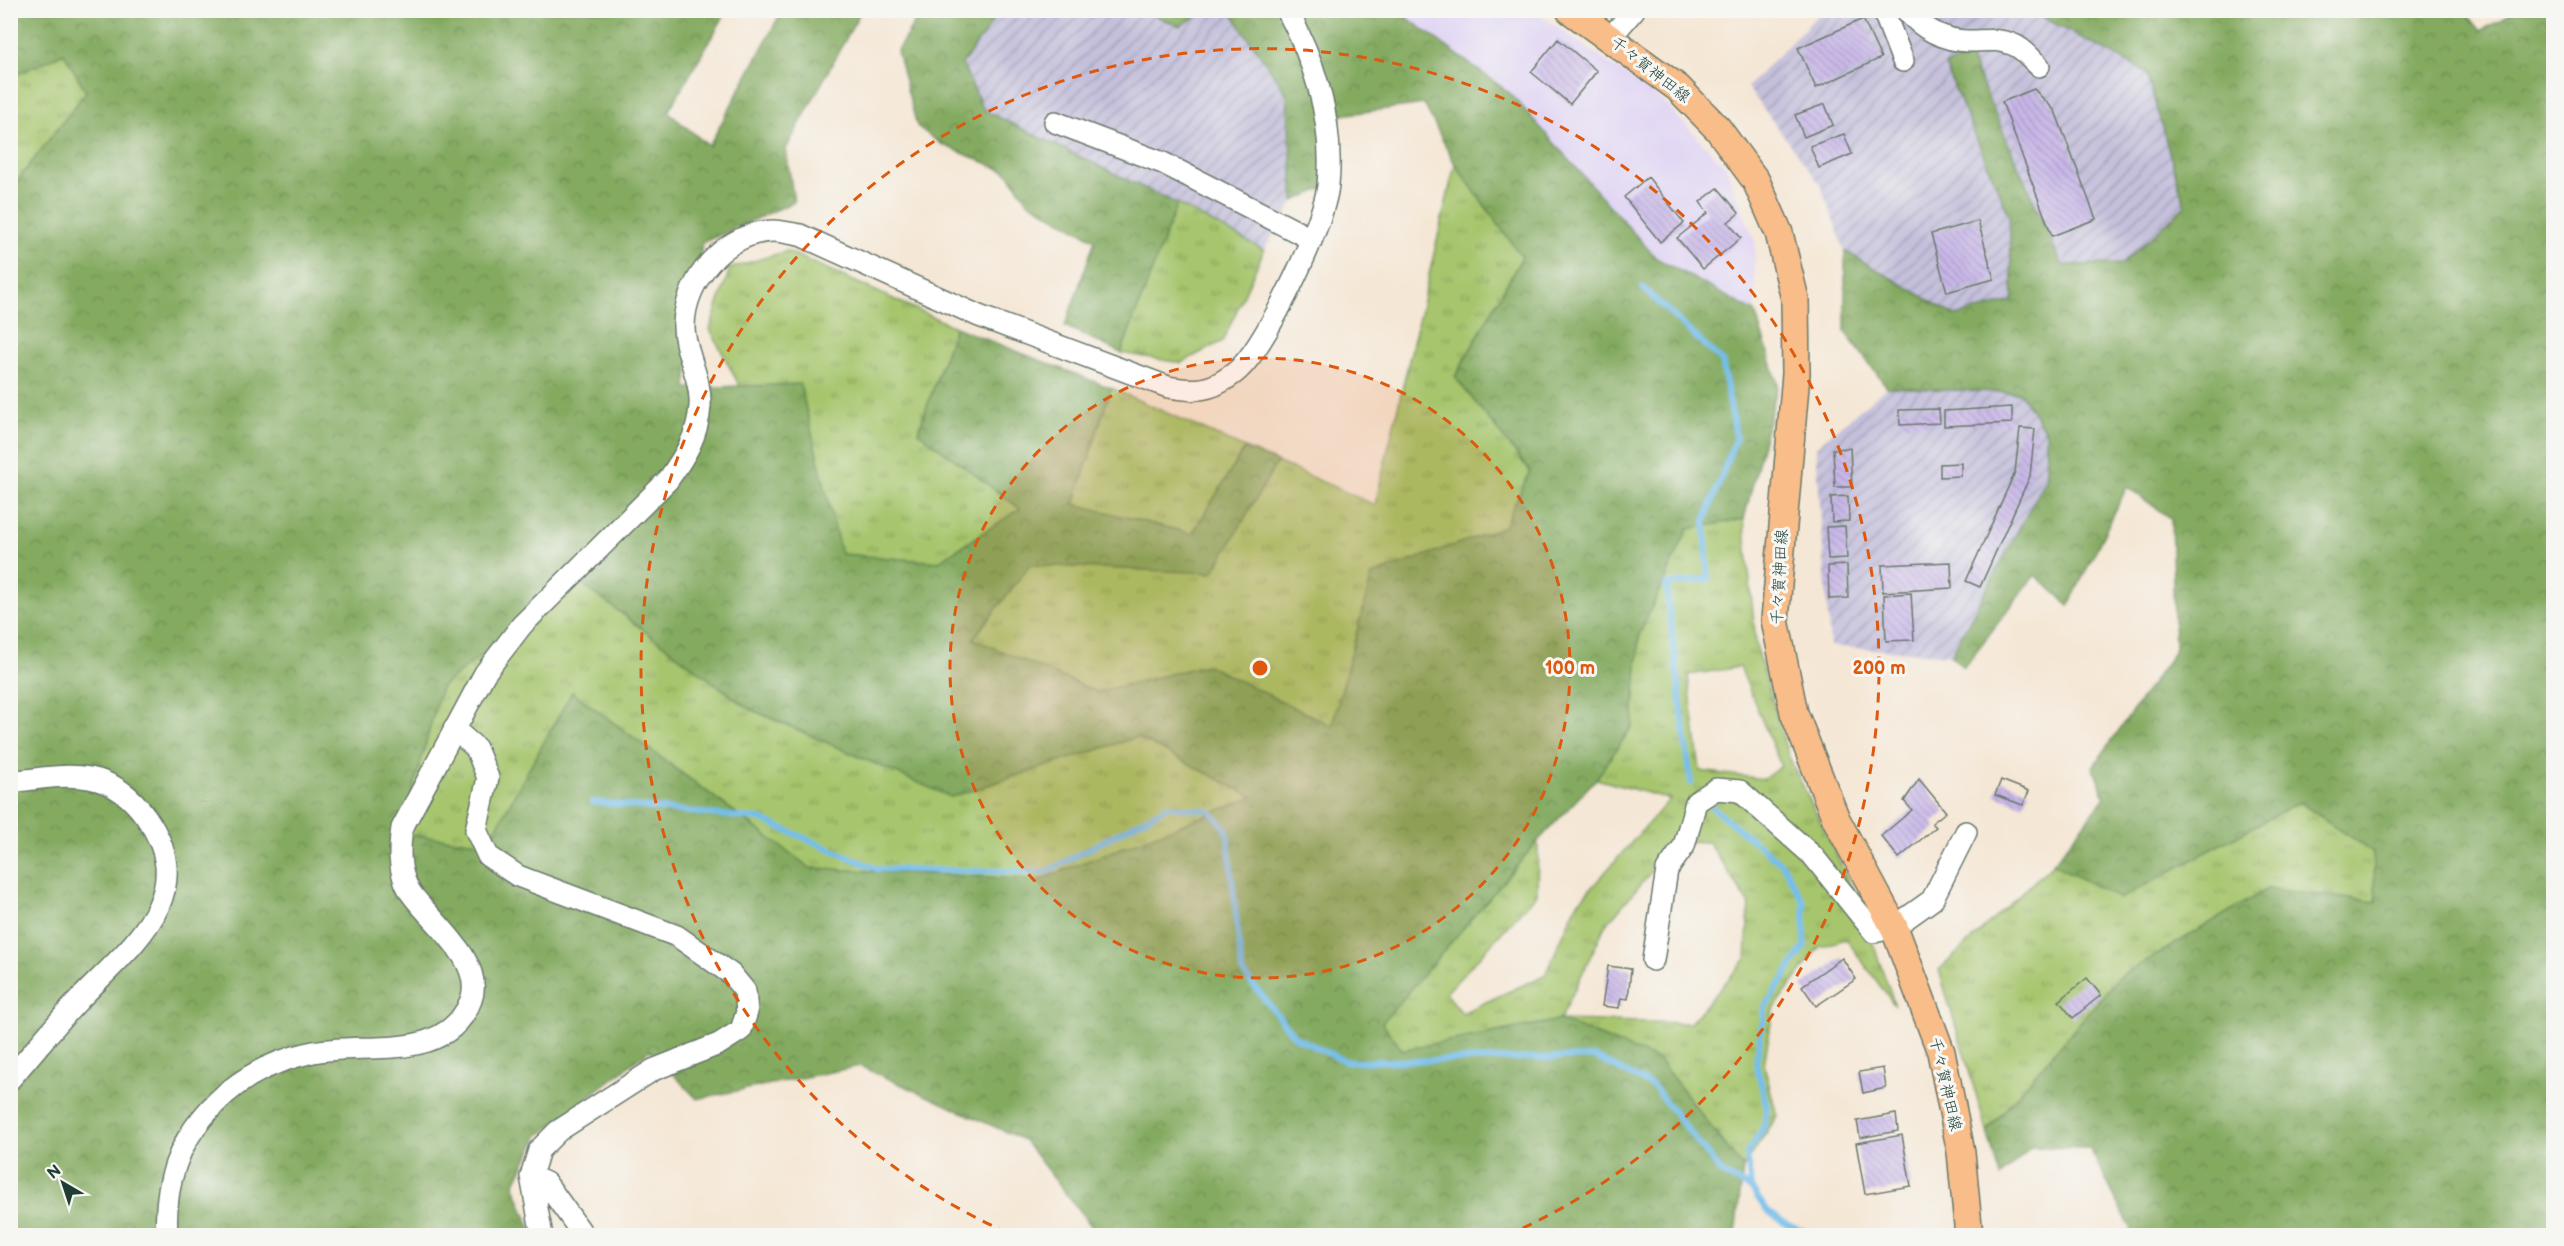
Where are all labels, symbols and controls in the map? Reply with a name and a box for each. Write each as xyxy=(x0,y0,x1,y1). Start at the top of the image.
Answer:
street label: 千々賀神田線 xyxy=(1606,33,1694,107)
street label: 千々賀神田線 xyxy=(1768,529,1792,625)
centre of rings xyxy=(1250,658,1270,678)
text: 100 m xyxy=(1545,658,1595,679)
text: 200 m xyxy=(1852,658,1906,679)
street label: 千々賀神田線 xyxy=(1925,1035,1965,1133)
north arrow xyxy=(33,1153,93,1213)
text: N xyxy=(44,1161,65,1184)

